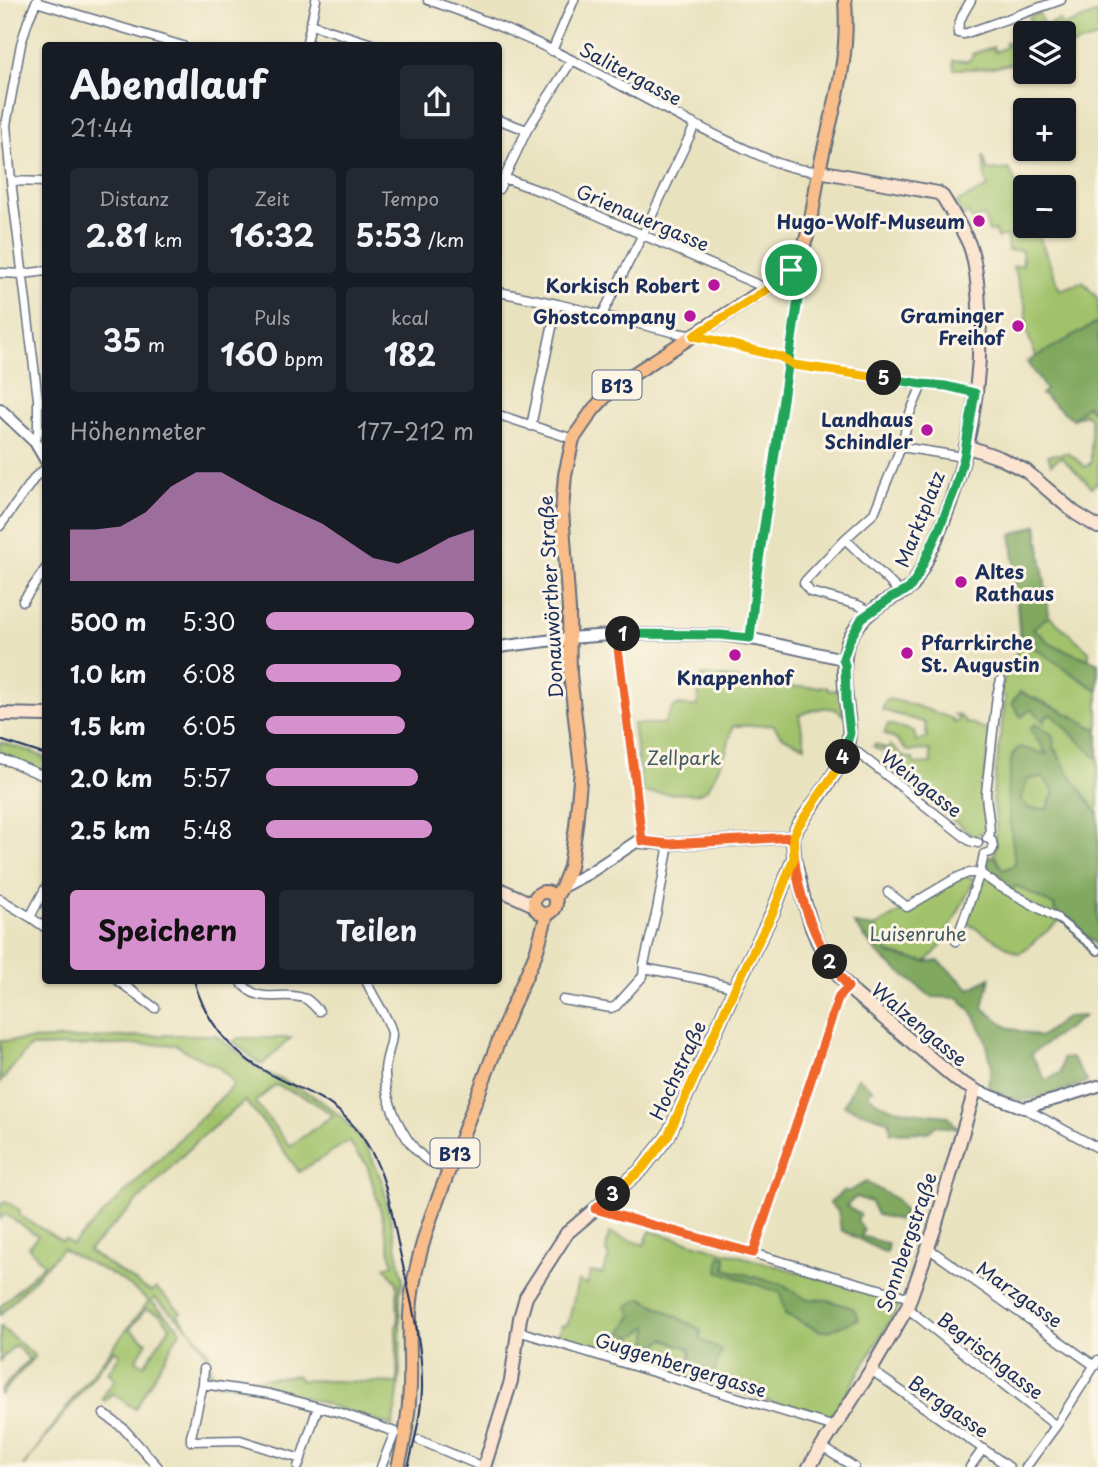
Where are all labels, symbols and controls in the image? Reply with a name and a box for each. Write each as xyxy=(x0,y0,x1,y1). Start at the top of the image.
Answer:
map controls xyxy=(1013,21,1076,238)
button: layers xyxy=(1013,21,1076,84)
street label: Salitergasse xyxy=(575,34,687,112)
text: Abendlauf xyxy=(70,55,267,112)
button: share xyxy=(400,65,474,139)
button: + xyxy=(1013,98,1076,161)
text: 21:44 xyxy=(70,110,134,145)
button: − xyxy=(1013,175,1076,238)
street label: Grienauergasse xyxy=(572,176,714,258)
text: Distanz xyxy=(99,184,169,212)
text: Zeit xyxy=(255,184,289,212)
text: Tempo xyxy=(381,184,439,212)
place label: Hugo-Wolf-Museum xyxy=(777,207,965,235)
text: 2.81 xyxy=(85,212,148,257)
text: 16:32 xyxy=(230,212,314,257)
text: 5:53 xyxy=(356,212,422,257)
marker: Hugo-Wolf-Museum xyxy=(971,213,987,229)
text: km xyxy=(148,225,183,253)
text: /km xyxy=(422,225,464,253)
pin xyxy=(761,240,821,300)
icon: arrive xyxy=(772,251,810,289)
place label: Korkisch Robert xyxy=(546,271,700,299)
marker: Korkisch Robert xyxy=(706,277,722,293)
place label: Graminger Freihof xyxy=(900,301,1005,351)
place label: Ghostcompany xyxy=(533,302,676,330)
text: Puls xyxy=(254,303,290,331)
text: kcal xyxy=(391,303,429,331)
marker: Ghostcompany xyxy=(682,308,698,324)
text: 35 xyxy=(103,317,142,362)
marker: Graminger Freihof xyxy=(1010,318,1026,334)
text: m xyxy=(142,330,165,358)
text: 160 xyxy=(220,331,278,376)
text: 182 xyxy=(384,331,436,376)
text: bpm xyxy=(278,344,324,372)
pin: 5 xyxy=(866,360,902,396)
text: 5 xyxy=(877,363,890,391)
road number: B13 xyxy=(592,370,642,400)
place label: Landhaus Schindler xyxy=(821,405,913,455)
text: Höhenmeter xyxy=(70,413,206,448)
text: 177–212 m xyxy=(357,413,474,448)
marker: Landhaus Schindler xyxy=(919,422,935,438)
street label: Marktplatz xyxy=(887,467,951,571)
street label: Donauwörther Straße xyxy=(531,495,569,699)
place label: Altes Rathaus xyxy=(975,557,1054,607)
marker: Altes Rathaus xyxy=(953,574,969,590)
text: 500 m xyxy=(70,604,147,639)
text: 5:30 xyxy=(182,604,235,639)
pin: 1 xyxy=(606,616,640,652)
text: 1 xyxy=(618,619,627,647)
place label: Pfarrkirche St. Augustin xyxy=(921,628,1040,678)
marker: Pfarrkirche St. Augustin xyxy=(899,645,915,661)
marker: Knappenhof xyxy=(727,647,743,663)
text: 1.0 km xyxy=(70,656,147,691)
text: 6:08 xyxy=(182,656,236,691)
place label: Knappenhof xyxy=(677,663,795,691)
text: 1.5 km xyxy=(70,708,146,743)
text: 6:05 xyxy=(182,708,236,743)
pin: 4 xyxy=(826,740,860,774)
text: 4 xyxy=(836,742,849,770)
street label: Weingasse xyxy=(876,742,968,824)
park label: Zellpark xyxy=(647,743,722,771)
text: 2.0 km xyxy=(70,760,152,795)
text: 5:57 xyxy=(182,760,231,795)
text: 2.5 km xyxy=(70,812,150,847)
text: 5:48 xyxy=(182,812,233,847)
button: Speichern xyxy=(70,890,265,970)
button: Teilen xyxy=(279,890,474,970)
park label: Luisenruhe xyxy=(869,919,967,947)
pin: 2 xyxy=(812,944,848,979)
text: 2 xyxy=(823,947,836,975)
street label: Walzengasse xyxy=(866,976,974,1072)
street label: Hochstraße xyxy=(642,1016,712,1124)
road number: B13 xyxy=(430,1138,480,1168)
street label: Sonnbergstraße xyxy=(869,1168,943,1316)
pin: 3 xyxy=(596,1176,630,1212)
text: 3 xyxy=(606,1179,619,1207)
street label: Marzgasse xyxy=(971,1254,1069,1334)
street label: Begrischgasse xyxy=(932,1305,1050,1405)
street label: Guggenbergergasse xyxy=(592,1325,770,1403)
street label: Berggasse xyxy=(903,1368,995,1444)

